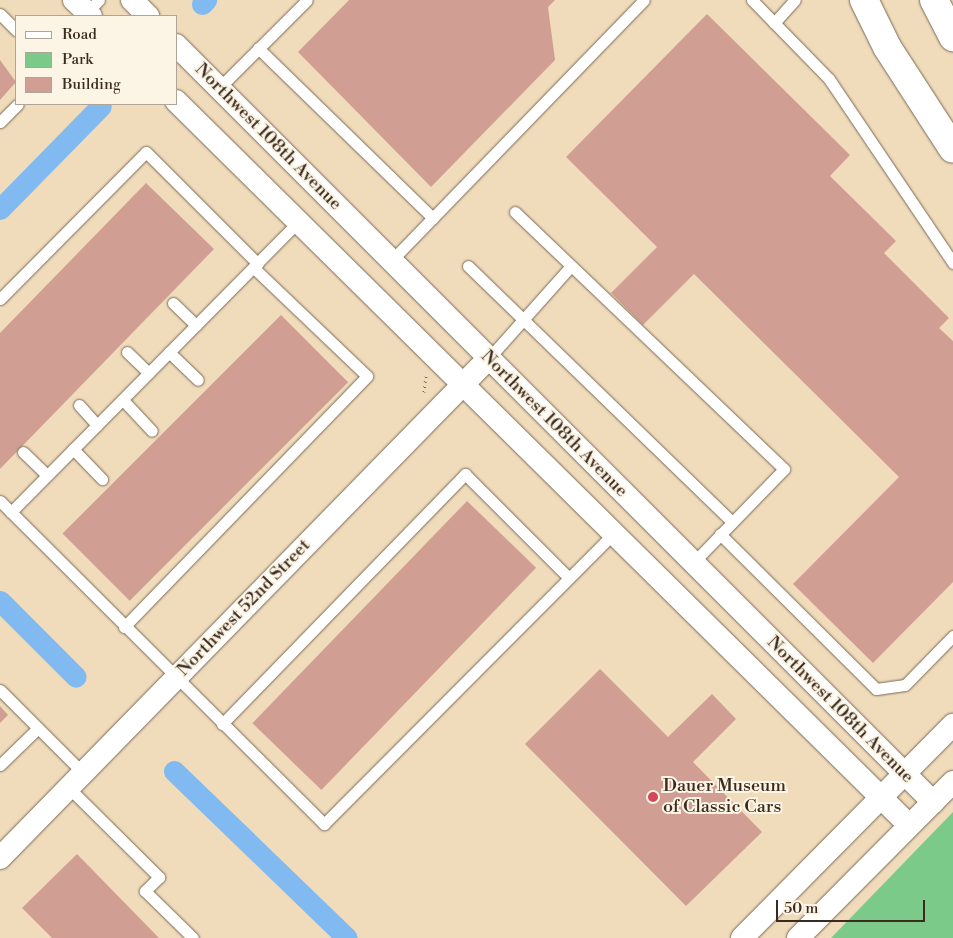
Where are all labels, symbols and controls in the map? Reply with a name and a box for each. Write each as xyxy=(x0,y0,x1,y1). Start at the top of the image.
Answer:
legend xyxy=(15,15,178,105)
text: Road xyxy=(62,25,97,44)
text: Park xyxy=(62,50,93,69)
street label: Northwest 108th Avenue xyxy=(190,59,346,215)
text: Building xyxy=(62,75,121,94)
street label: Northwest 108th Avenue xyxy=(476,346,632,502)
street label: Northwest 52nd Street xyxy=(173,535,315,681)
street label: Northwest 108th Avenue xyxy=(762,632,918,788)
place label: Dauer Museum of Classic Cars xyxy=(663,776,786,819)
marker: Dauer Museum of Classic Cars xyxy=(647,791,659,803)
scale bar xyxy=(778,890,927,922)
text: 50 m xyxy=(784,899,818,918)

